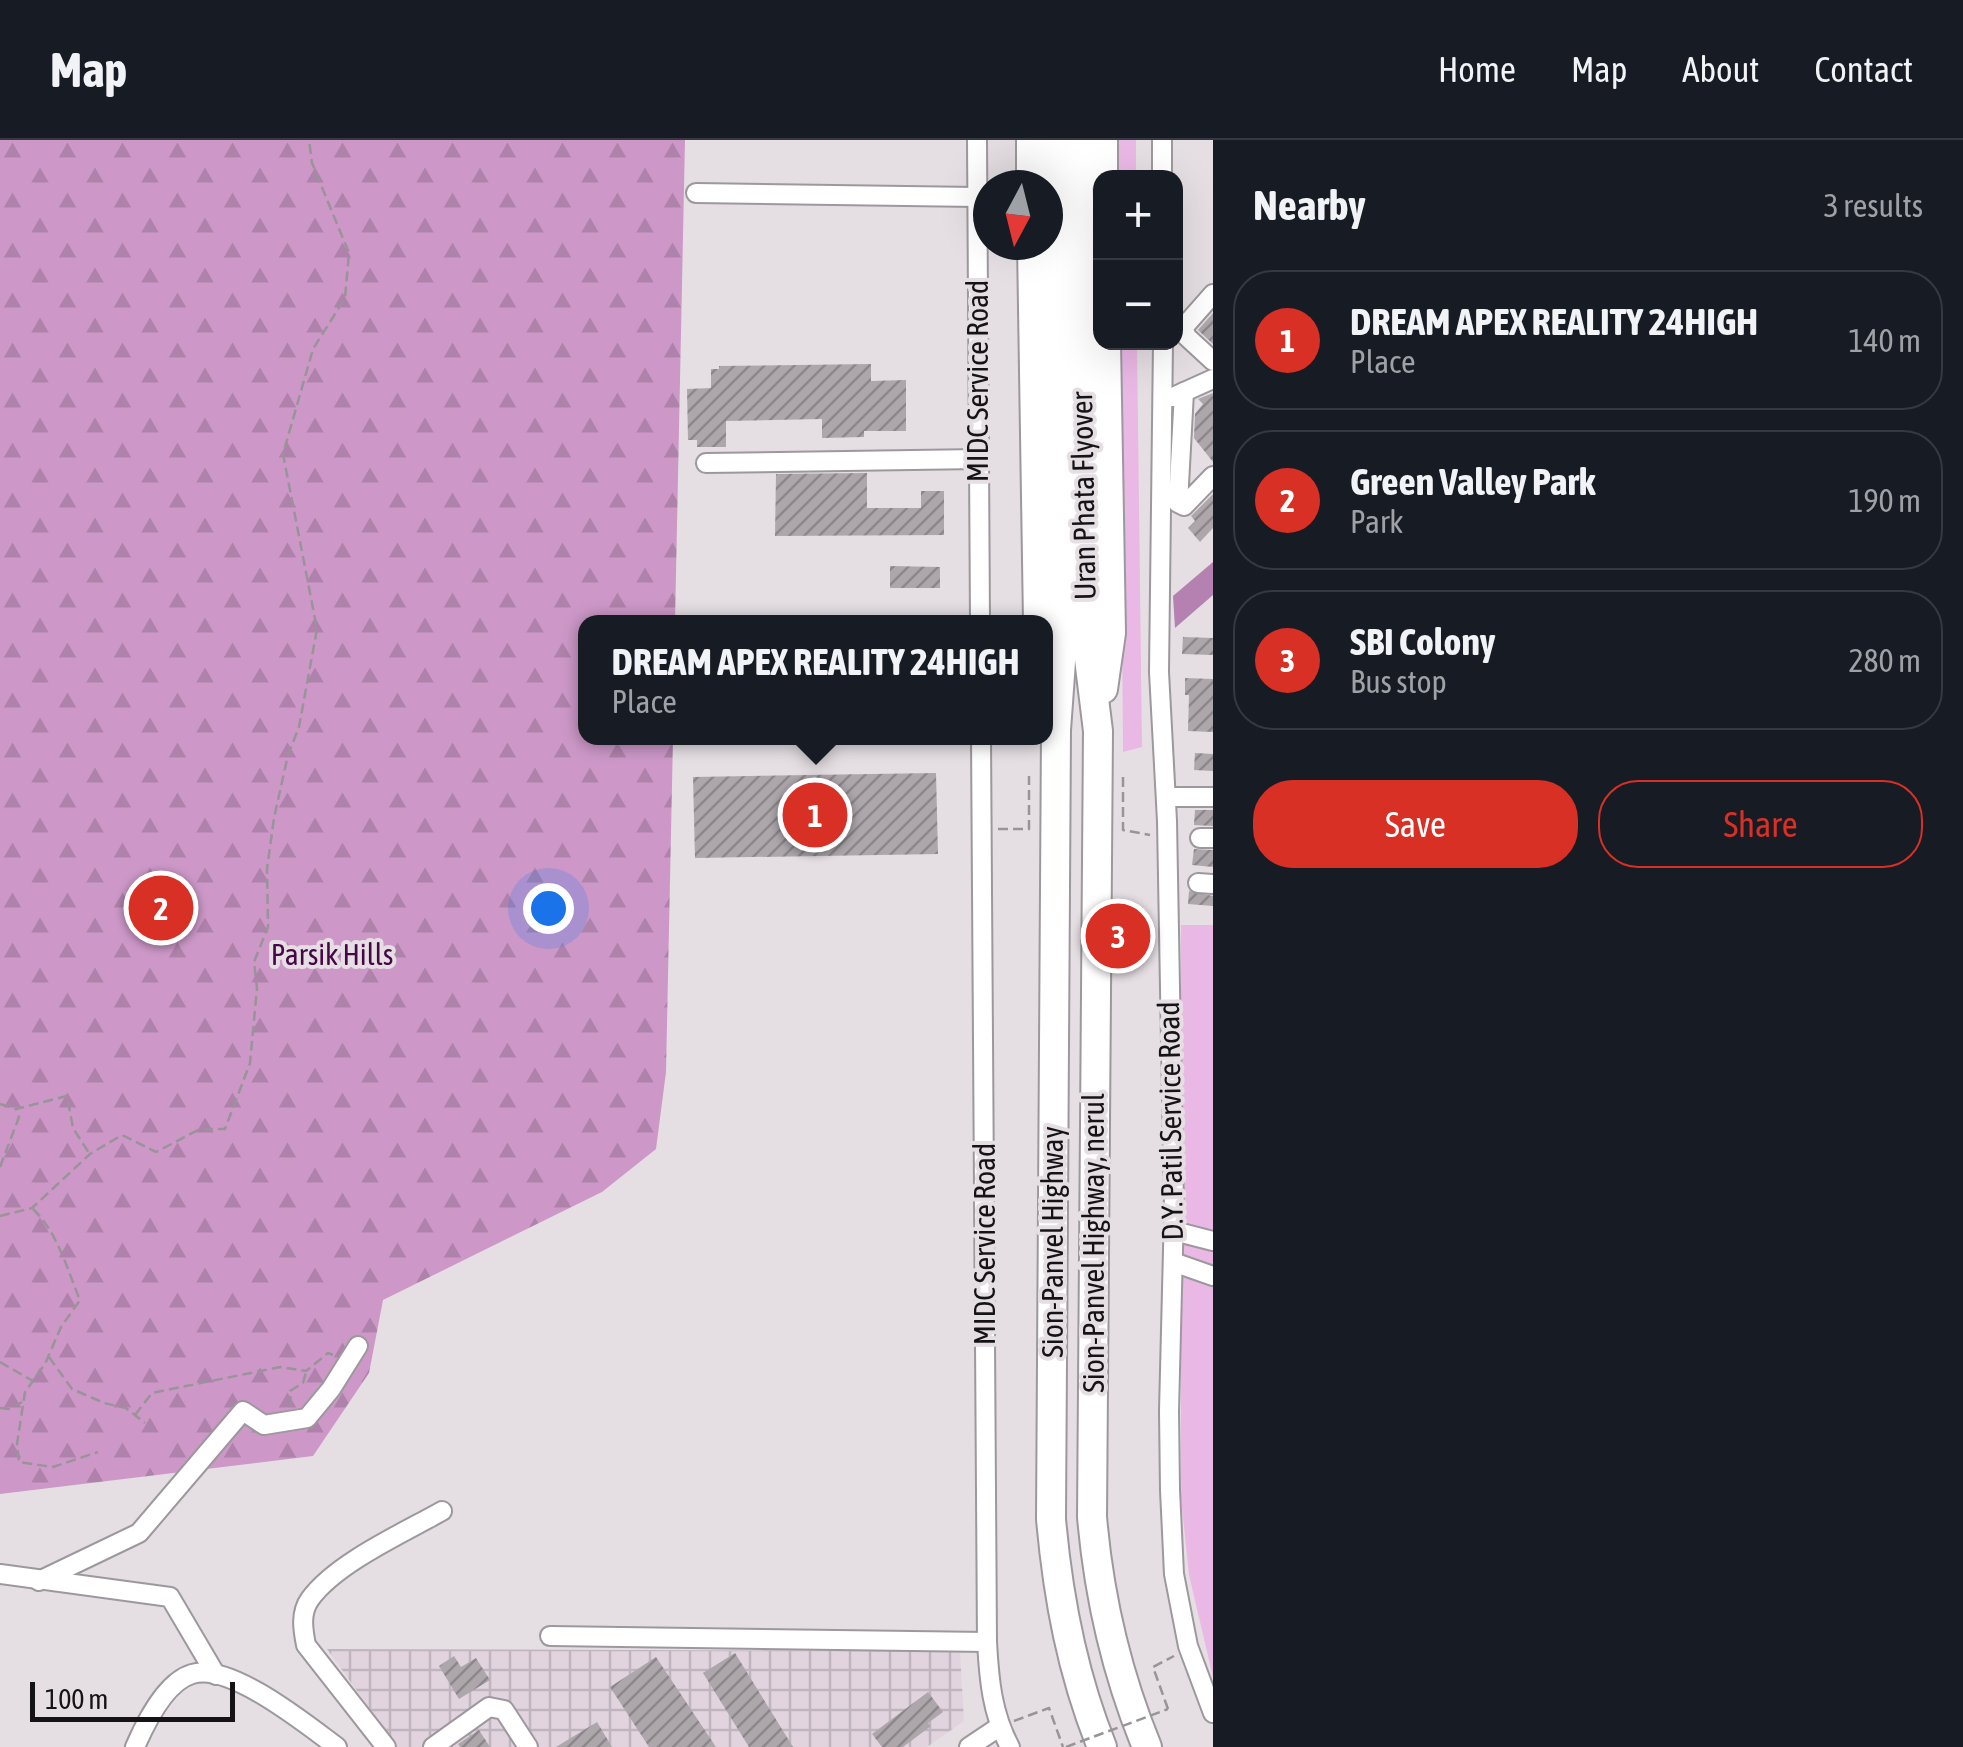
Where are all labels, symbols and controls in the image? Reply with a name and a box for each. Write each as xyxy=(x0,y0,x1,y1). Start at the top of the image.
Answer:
text: Map xyxy=(50,42,127,97)
text: Home xyxy=(1438,49,1516,89)
text: Map xyxy=(1571,49,1627,89)
text: About xyxy=(1682,49,1759,89)
text: Contact xyxy=(1814,49,1913,89)
north arrow xyxy=(973,170,1063,260)
map controls xyxy=(1093,170,1183,350)
button: + xyxy=(1093,170,1183,260)
text: Nearby xyxy=(1253,181,1366,229)
text: 3 results xyxy=(1824,187,1923,224)
button: − xyxy=(1093,260,1183,350)
street label: MIDC Service Road xyxy=(960,280,994,482)
text: DREAM APEX REALITY 24HIGH xyxy=(1350,300,1758,343)
text: 1 xyxy=(1280,322,1295,359)
text: 140 m xyxy=(1848,322,1921,359)
text: Place xyxy=(1350,343,1415,380)
street label: Uran Phata Flyover xyxy=(1064,390,1102,601)
text: Green Valley Park xyxy=(1350,460,1595,503)
text: 2 xyxy=(1280,482,1295,519)
text: 190 m xyxy=(1848,482,1921,519)
text: Park xyxy=(1350,503,1403,540)
popup xyxy=(578,615,1053,745)
text: SBI Colony xyxy=(1350,620,1495,663)
text: DREAM APEX REALITY 24HIGH xyxy=(611,640,1020,683)
text: 3 xyxy=(1280,642,1295,679)
text: 280 m xyxy=(1848,642,1921,679)
text: Bus stop xyxy=(1350,663,1447,700)
text: Place xyxy=(611,683,677,720)
pin: 1 xyxy=(782,778,848,852)
button: Save xyxy=(1253,780,1578,868)
button: Share xyxy=(1598,780,1923,868)
pin: 2 xyxy=(128,870,194,946)
your location xyxy=(523,883,574,934)
pin: 3 xyxy=(1086,898,1150,974)
park label: Parsik Hills xyxy=(271,937,393,971)
street label: D.Y. Patil Service Road xyxy=(1151,1001,1189,1241)
street label: Sion-Panvel Highway, nerul xyxy=(1076,1093,1110,1393)
street label: Sion-Panvel Highway xyxy=(1035,1126,1069,1358)
street label: MIDC Service Road xyxy=(967,1143,1001,1345)
scale bar xyxy=(30,1677,235,1722)
text: 100 m xyxy=(45,1683,108,1715)

